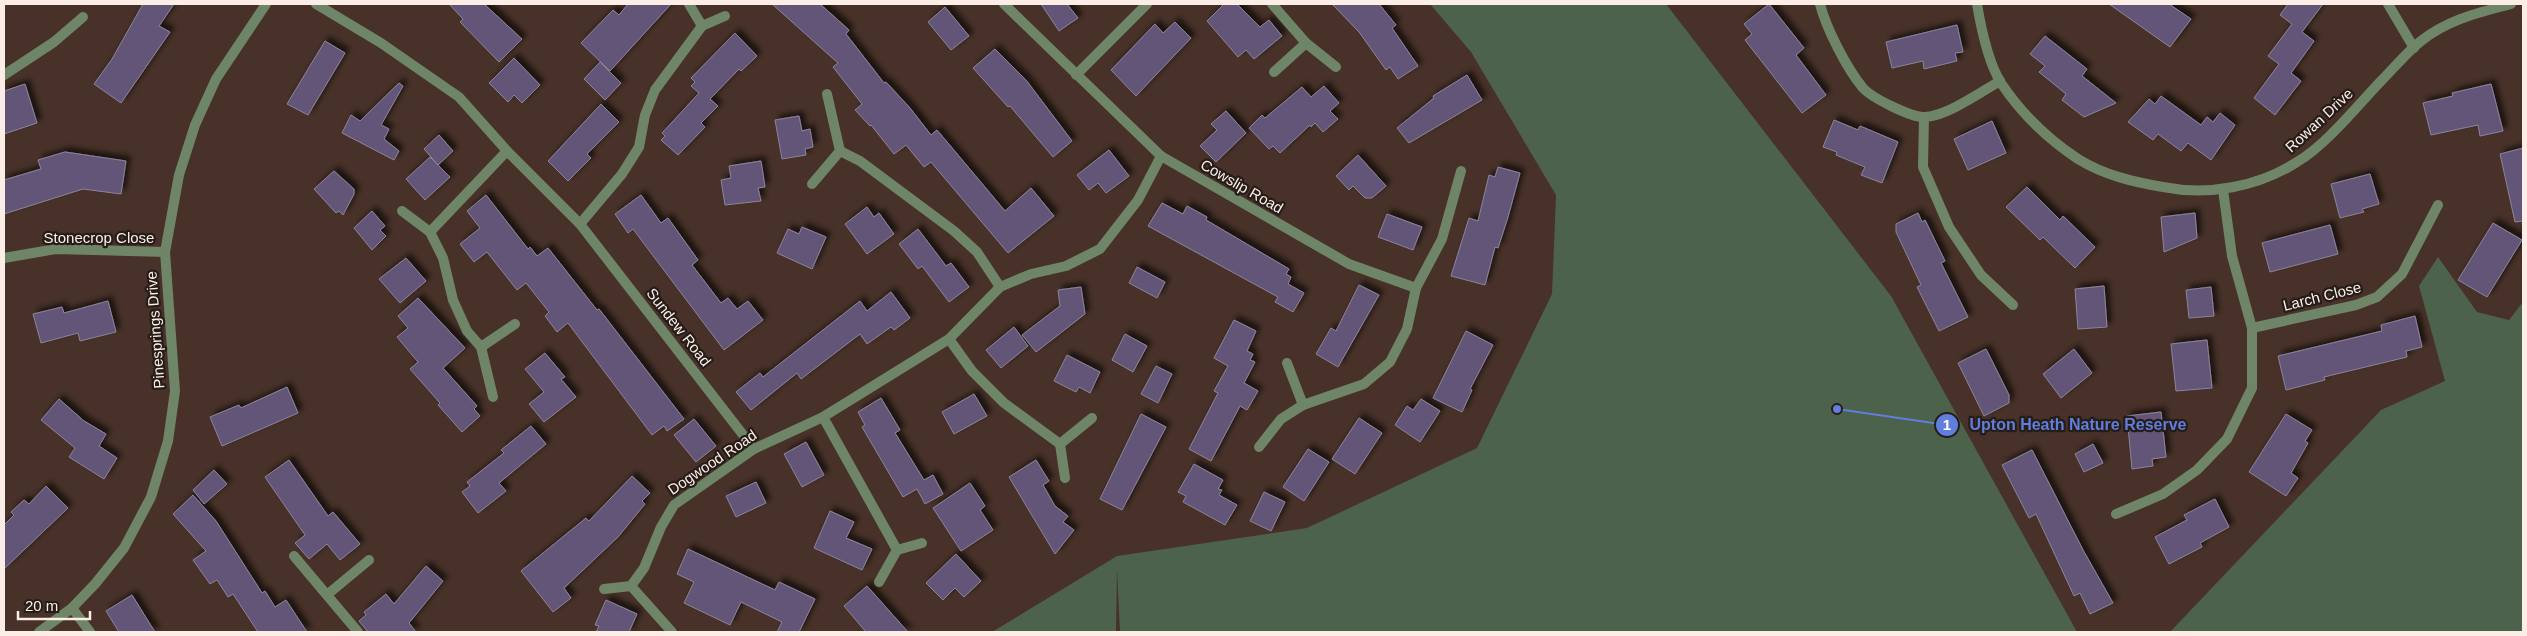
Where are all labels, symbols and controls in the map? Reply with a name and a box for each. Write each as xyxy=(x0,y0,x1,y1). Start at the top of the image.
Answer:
street label: Rowan Drive xyxy=(2282,85,2356,155)
street label: Cowslip Road xyxy=(1198,156,1286,216)
street label: Stonecrop Close xyxy=(44,229,154,246)
street label: Pinesprings Drive xyxy=(142,271,168,389)
street label: Larch Close xyxy=(2281,278,2363,314)
street label: Sundew Road xyxy=(643,285,715,369)
callout: Upton Heath Nature Reserve xyxy=(1935,409,2197,440)
text: 1 xyxy=(1943,416,1951,433)
text: Upton Heath Nature Reserve xyxy=(1970,416,2187,433)
street label: Dogwood Road xyxy=(664,426,760,498)
scale bar xyxy=(18,588,90,620)
text: 20 m xyxy=(25,597,58,614)

